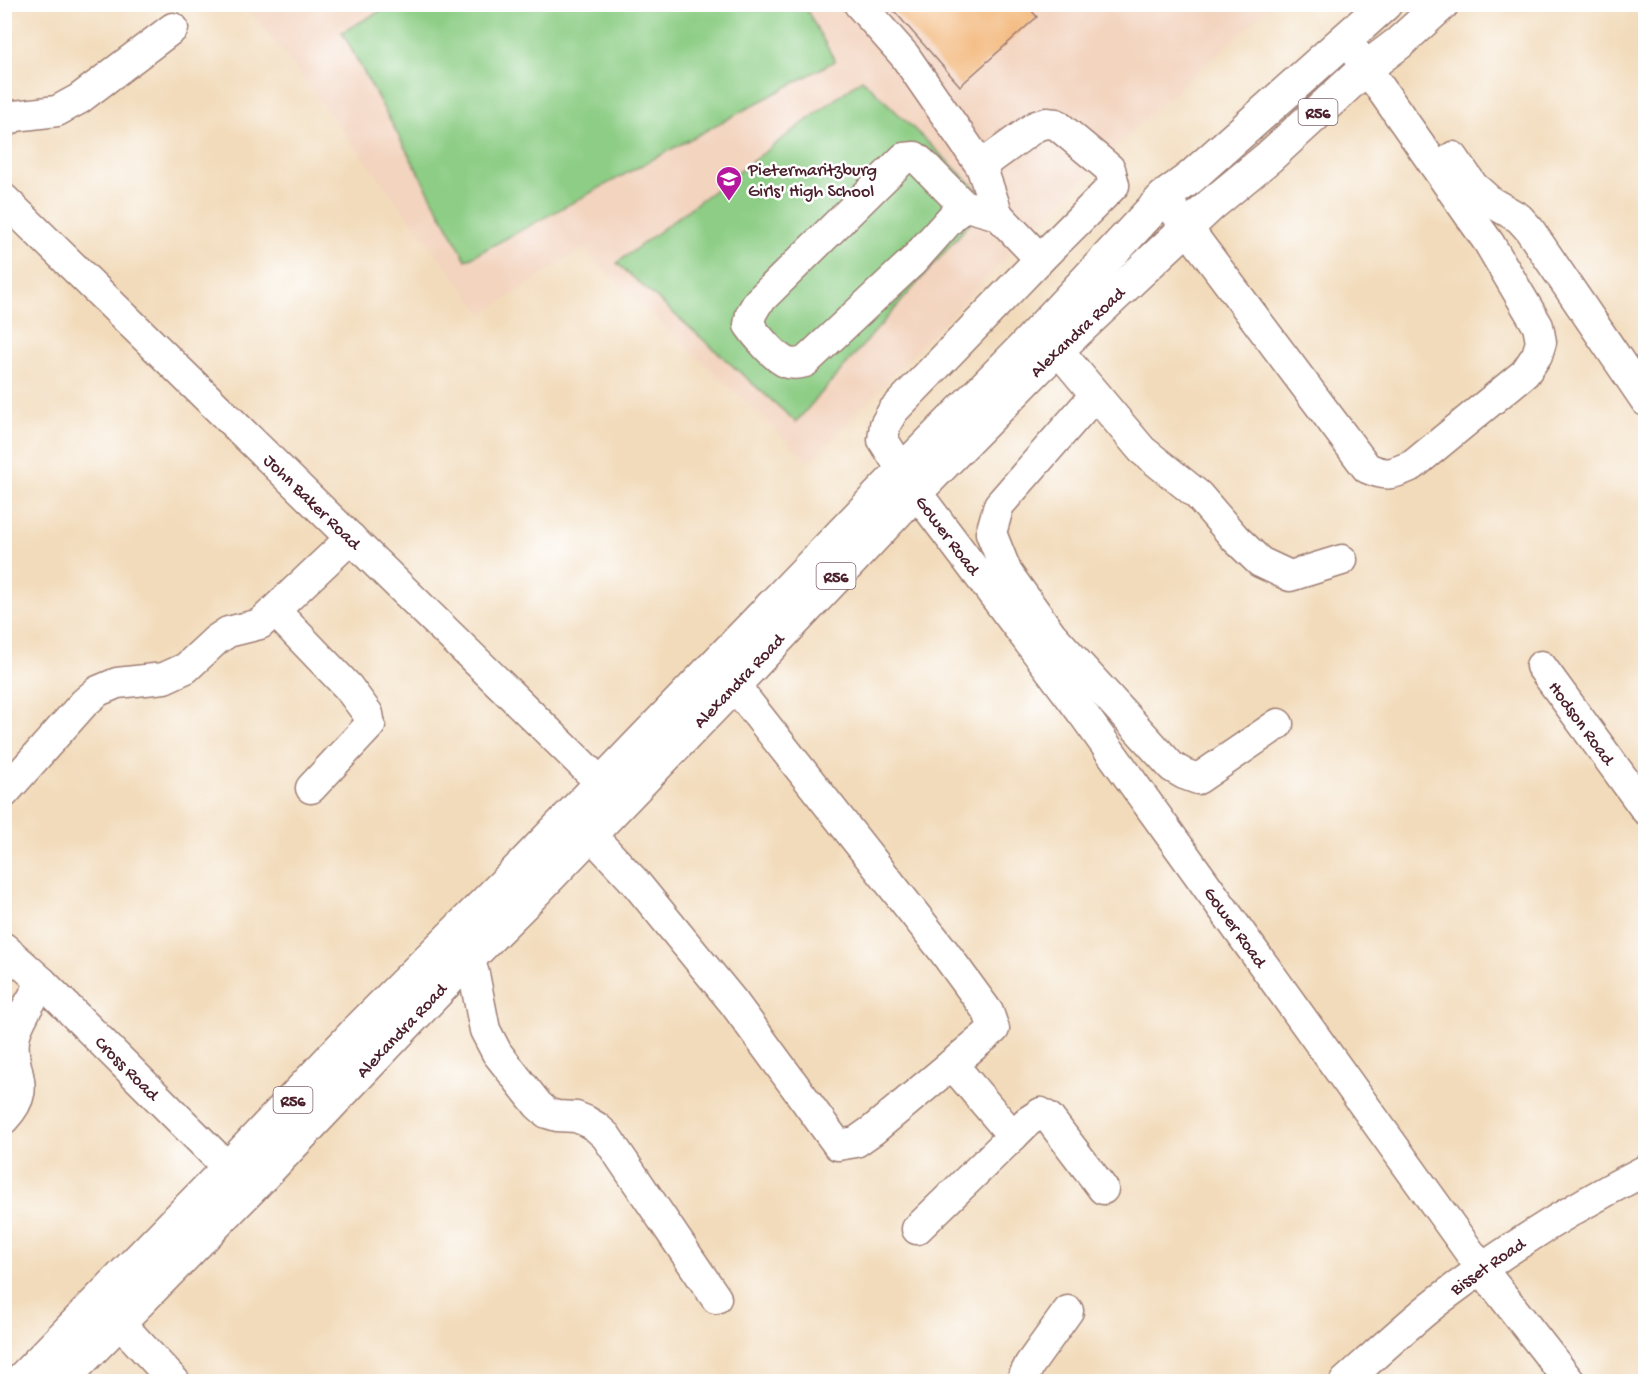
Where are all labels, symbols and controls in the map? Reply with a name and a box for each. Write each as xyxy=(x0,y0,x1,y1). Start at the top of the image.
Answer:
road number: R56 xyxy=(1298,99,1338,125)
place label: Pietermaritzburg Girls' High School xyxy=(747,161,877,203)
school or university icon: Pietermaritzburg Girls' High School xyxy=(714,164,744,202)
street label: Alexandra Road xyxy=(1027,283,1131,383)
street label: John Baker Road xyxy=(258,451,365,556)
street label: Gower Road xyxy=(910,493,984,581)
road number: R56 xyxy=(816,563,856,589)
street label: Alexandra Road xyxy=(690,629,791,734)
street label: Hodson Road xyxy=(1543,678,1619,771)
street label: Gower Road xyxy=(1198,884,1271,974)
street label: Alexandra Road xyxy=(353,979,453,1083)
street label: Cross Road xyxy=(89,1033,163,1107)
road number: R56 xyxy=(274,1087,312,1113)
street label: Bisset Road xyxy=(1446,1234,1531,1302)

